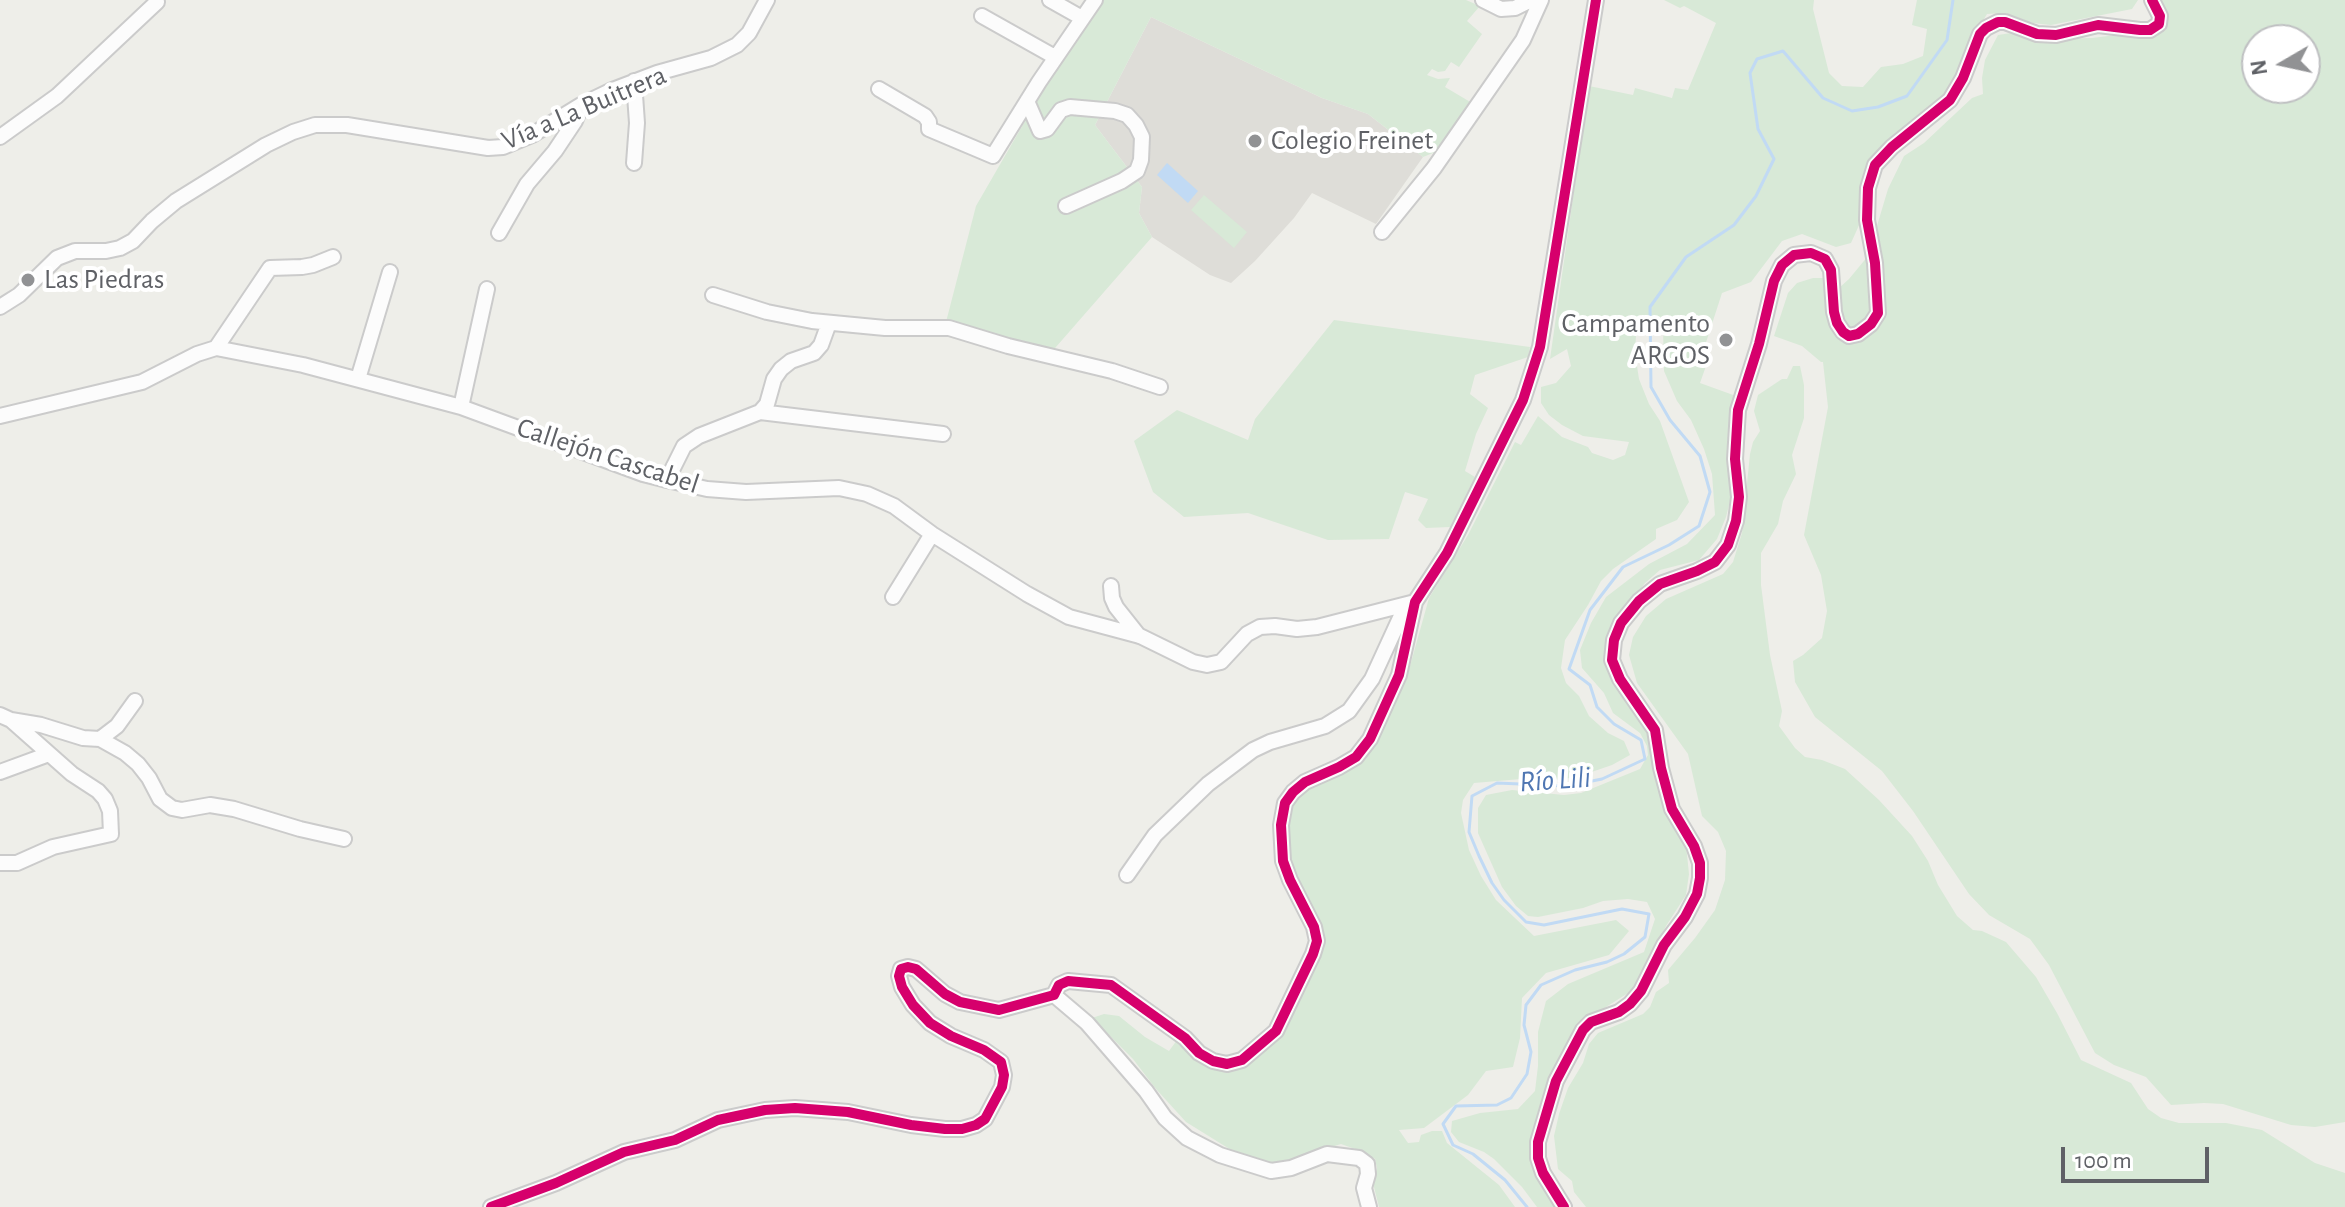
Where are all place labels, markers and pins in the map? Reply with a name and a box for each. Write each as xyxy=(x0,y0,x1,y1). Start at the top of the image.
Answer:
place label: Colegio Freinet xyxy=(1271,124,1433,158)
marker: Colegio Freinet xyxy=(1246,132,1264,150)
place label: Las Piedras xyxy=(44,263,164,297)
marker: Las Piedras xyxy=(19,271,37,289)
place label: Campamento ARGOS xyxy=(1561,307,1710,373)
marker: Campamento ARGOS xyxy=(1717,331,1735,349)

